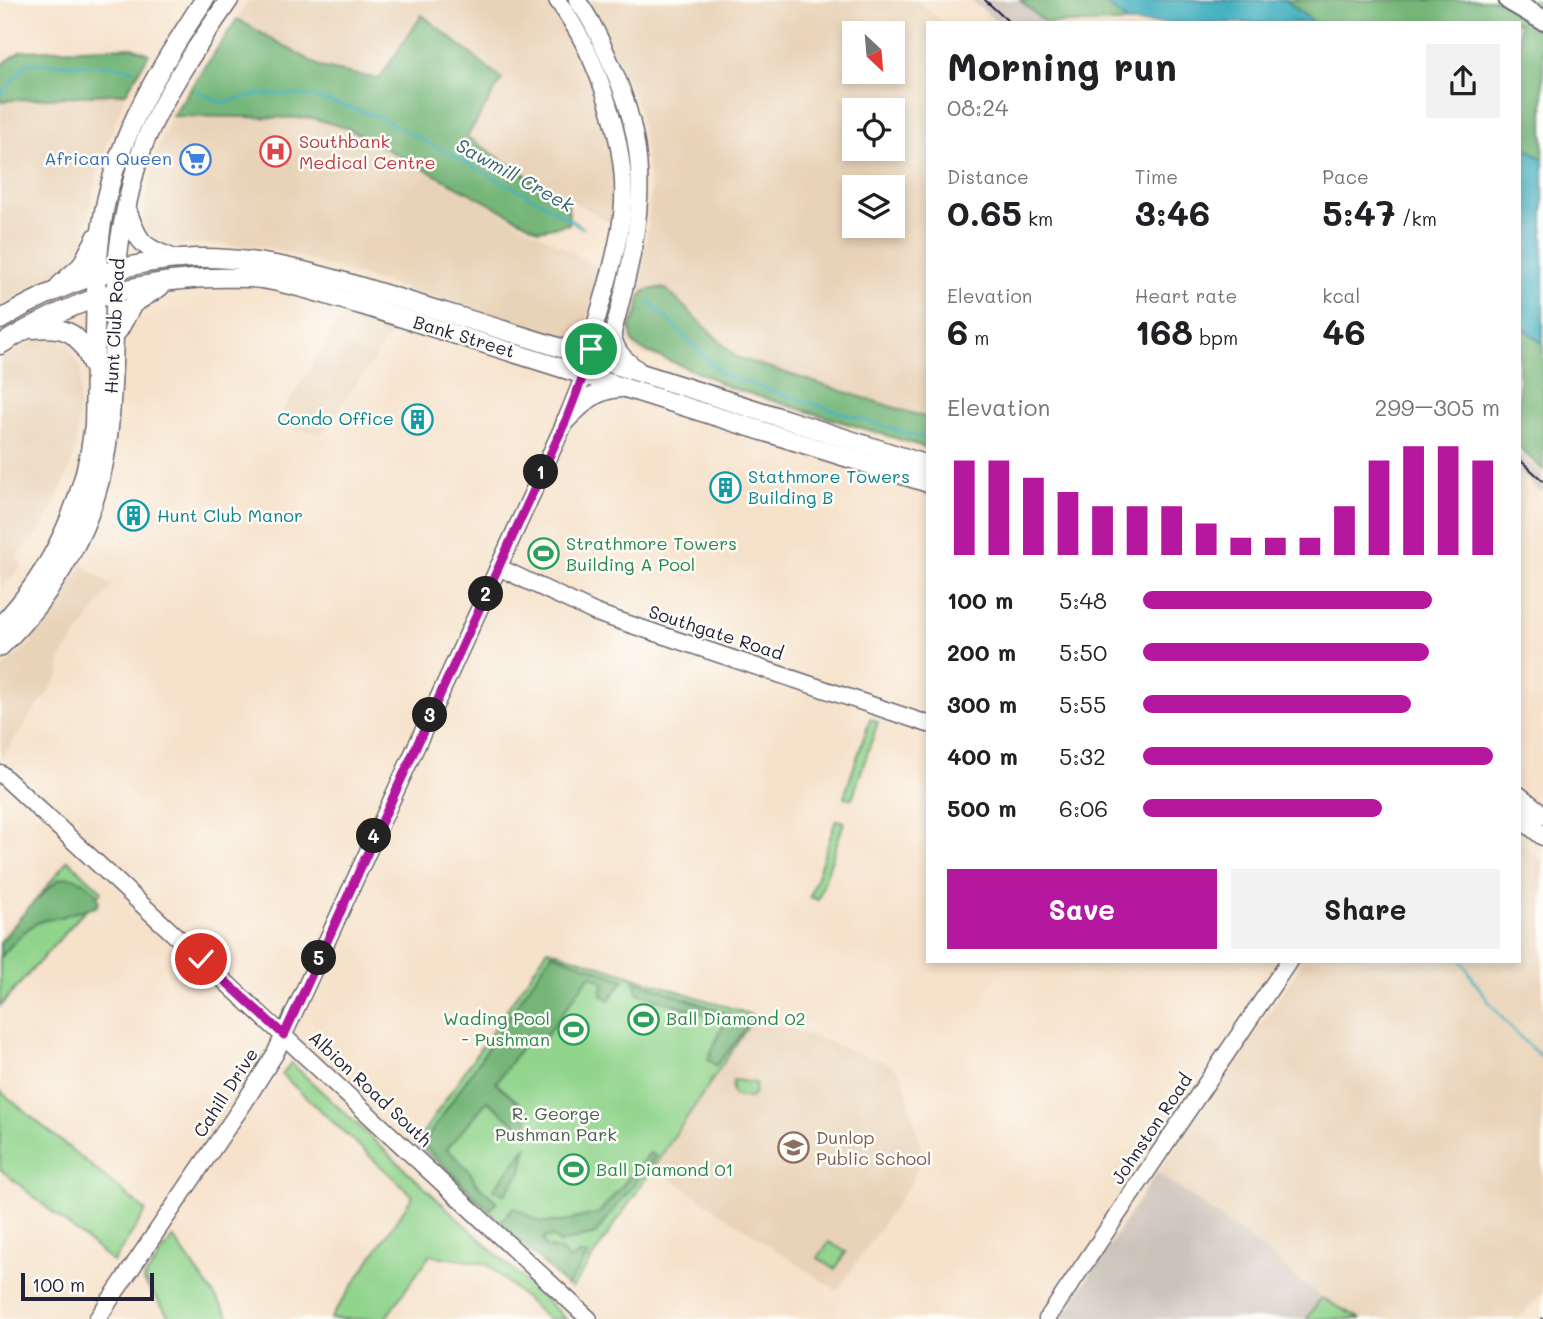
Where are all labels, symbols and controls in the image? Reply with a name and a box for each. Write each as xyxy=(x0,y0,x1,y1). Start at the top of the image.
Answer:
north arrow xyxy=(842,21,905,84)
map controls xyxy=(842,21,905,238)
text: Morning run xyxy=(947,41,1177,91)
button: share xyxy=(1426,44,1500,118)
text: 08:24 xyxy=(947,92,1009,122)
button: locate xyxy=(842,98,905,161)
place label: Southbank Medical Centre xyxy=(299,129,436,174)
water label: Sawmill Creek xyxy=(452,132,579,218)
hospital icon: Southbank Medical Centre xyxy=(259,135,293,169)
supermarket icon: African Queen xyxy=(178,142,212,176)
place label: African Queen xyxy=(44,146,172,170)
text: Distance xyxy=(947,164,1029,189)
text: Time xyxy=(1135,164,1178,189)
text: Pace xyxy=(1322,164,1369,189)
button: layers xyxy=(842,175,905,238)
text: 0.65 xyxy=(947,189,1022,235)
text: 3:46 xyxy=(1135,189,1210,235)
text: 5:47 xyxy=(1322,189,1396,235)
text: km xyxy=(1022,206,1053,231)
text: /km xyxy=(1396,206,1437,231)
street label: Hunt Club Road xyxy=(98,258,130,394)
text: Elevation xyxy=(947,283,1032,308)
text: Heart rate xyxy=(1135,283,1237,308)
text: kcal xyxy=(1322,283,1360,308)
text: 6 xyxy=(947,308,968,354)
text: 168 xyxy=(1135,308,1193,354)
text: 46 xyxy=(1322,308,1366,354)
street label: Bank Street xyxy=(411,309,518,363)
pin xyxy=(561,319,621,379)
text: m xyxy=(968,325,989,350)
text: bpm xyxy=(1193,325,1238,350)
icon: arrive xyxy=(572,330,610,368)
text: Elevation xyxy=(947,392,1050,422)
text: 299–305 m xyxy=(1374,392,1500,422)
building icon: Condo Office xyxy=(400,402,434,436)
place label: Condo Office xyxy=(277,406,394,430)
pin: 1 xyxy=(524,454,558,490)
text: 1 xyxy=(536,459,545,484)
place label: Stathmore Towers Building B xyxy=(748,464,910,509)
building icon: Stathmore Towers Building B xyxy=(708,470,742,504)
building icon: Hunt Club Manor xyxy=(117,499,151,533)
place label: Hunt Club Manor xyxy=(157,503,303,527)
place label: Strathmore Towers Building A Pool xyxy=(566,531,737,576)
sports icon: Strathmore Towers Building A Pool xyxy=(526,537,560,571)
pin: 2 xyxy=(468,576,504,612)
text: 2 xyxy=(480,581,491,606)
text: 100 m xyxy=(947,585,1013,615)
text: 5:48 xyxy=(1059,585,1107,615)
street label: Southgate Road xyxy=(646,599,787,665)
text: 200 m xyxy=(947,637,1016,667)
text: 5:50 xyxy=(1059,637,1107,667)
text: 300 m xyxy=(947,689,1017,719)
text: 5:55 xyxy=(1059,689,1106,719)
pin: 3 xyxy=(412,698,448,732)
text: 3 xyxy=(424,702,435,727)
text: 400 m xyxy=(947,741,1018,771)
text: 5:32 xyxy=(1059,741,1106,771)
text: 500 m xyxy=(947,793,1017,823)
text: 6:06 xyxy=(1059,793,1108,823)
pin: 4 xyxy=(356,818,392,854)
text: 4 xyxy=(367,823,380,848)
button: Save xyxy=(947,869,1217,949)
button: Share xyxy=(1231,869,1500,949)
pin xyxy=(171,929,231,989)
icon: check xyxy=(182,940,220,978)
pin: 5 xyxy=(302,940,336,976)
text: 5 xyxy=(313,945,324,970)
sports icon: Ball Diamond 02 xyxy=(626,1002,660,1036)
place label: Wading Pool - Pushman xyxy=(443,1006,550,1051)
place label: Ball Diamond 02 xyxy=(666,1006,806,1030)
sports icon: Wading Pool - Pushman xyxy=(556,1012,590,1046)
street label: Albion Road South xyxy=(304,1025,437,1151)
street label: Cahill Drive xyxy=(187,1043,263,1142)
street label: Johnston Road xyxy=(1105,1068,1197,1188)
park label: R. George Pushman Park xyxy=(495,1101,617,1146)
place label: Dunlop Public School xyxy=(816,1125,931,1170)
school or university icon: Dunlop Public School xyxy=(776,1131,810,1165)
sports icon: Ball Diamond 01 xyxy=(556,1153,590,1187)
place label: Ball Diamond 01 xyxy=(596,1157,734,1181)
scale bar xyxy=(21,1270,154,1302)
text: 100 m xyxy=(32,1272,85,1297)

